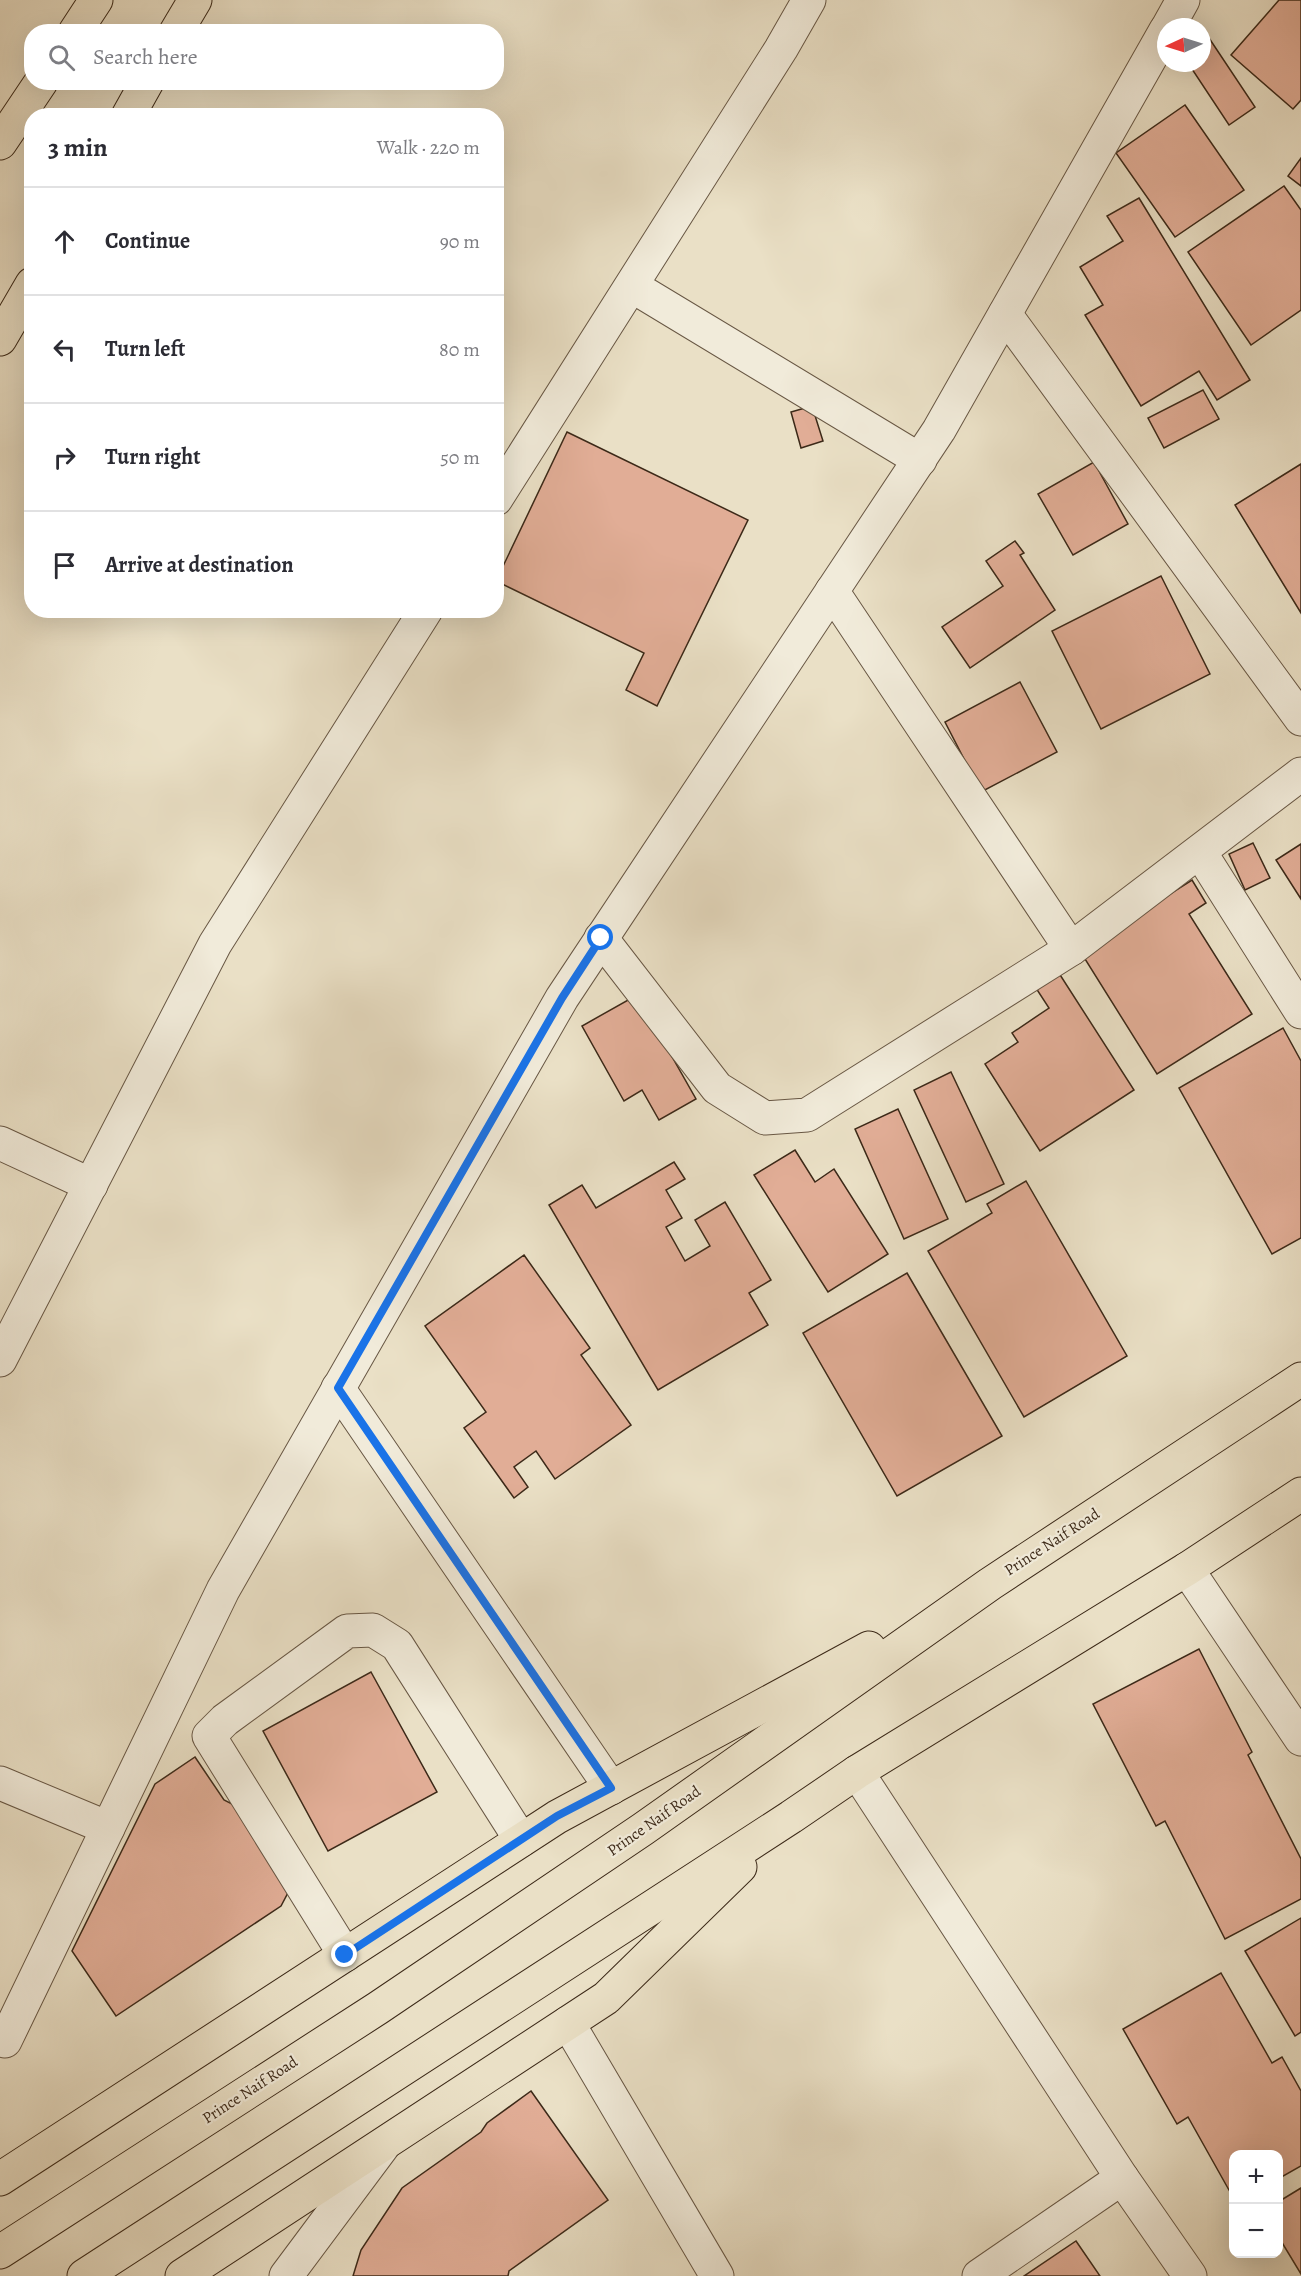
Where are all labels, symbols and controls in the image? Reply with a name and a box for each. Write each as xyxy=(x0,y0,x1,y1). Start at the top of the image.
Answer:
north arrow xyxy=(1157,18,1211,72)
search box xyxy=(24,24,504,90)
icon: search xyxy=(45,41,78,74)
text: Search here xyxy=(93,42,198,72)
text: 3 min xyxy=(48,130,108,165)
text: Walk · 220 m xyxy=(377,134,480,161)
icon: ahead xyxy=(48,225,81,258)
text: Continue xyxy=(105,226,190,256)
text: 90 m xyxy=(440,228,480,255)
icon: left xyxy=(48,333,81,366)
text: Turn left xyxy=(105,334,185,364)
text: 80 m xyxy=(439,336,480,363)
icon: right xyxy=(48,441,81,474)
text: Turn right xyxy=(105,442,201,472)
text: 50 m xyxy=(440,444,480,471)
icon: arrive xyxy=(48,549,81,582)
text: Arrive at destination xyxy=(105,550,294,580)
route start xyxy=(587,924,613,950)
street label: Prince Naif Road xyxy=(1000,1503,1104,1581)
street label: Prince Naif Road xyxy=(603,1780,706,1862)
route end xyxy=(331,1941,357,1967)
street label: Prince Naif Road xyxy=(198,2051,302,2129)
map controls xyxy=(1229,2150,1283,2258)
button: + xyxy=(1229,2150,1283,2204)
button: − xyxy=(1229,2204,1283,2258)

